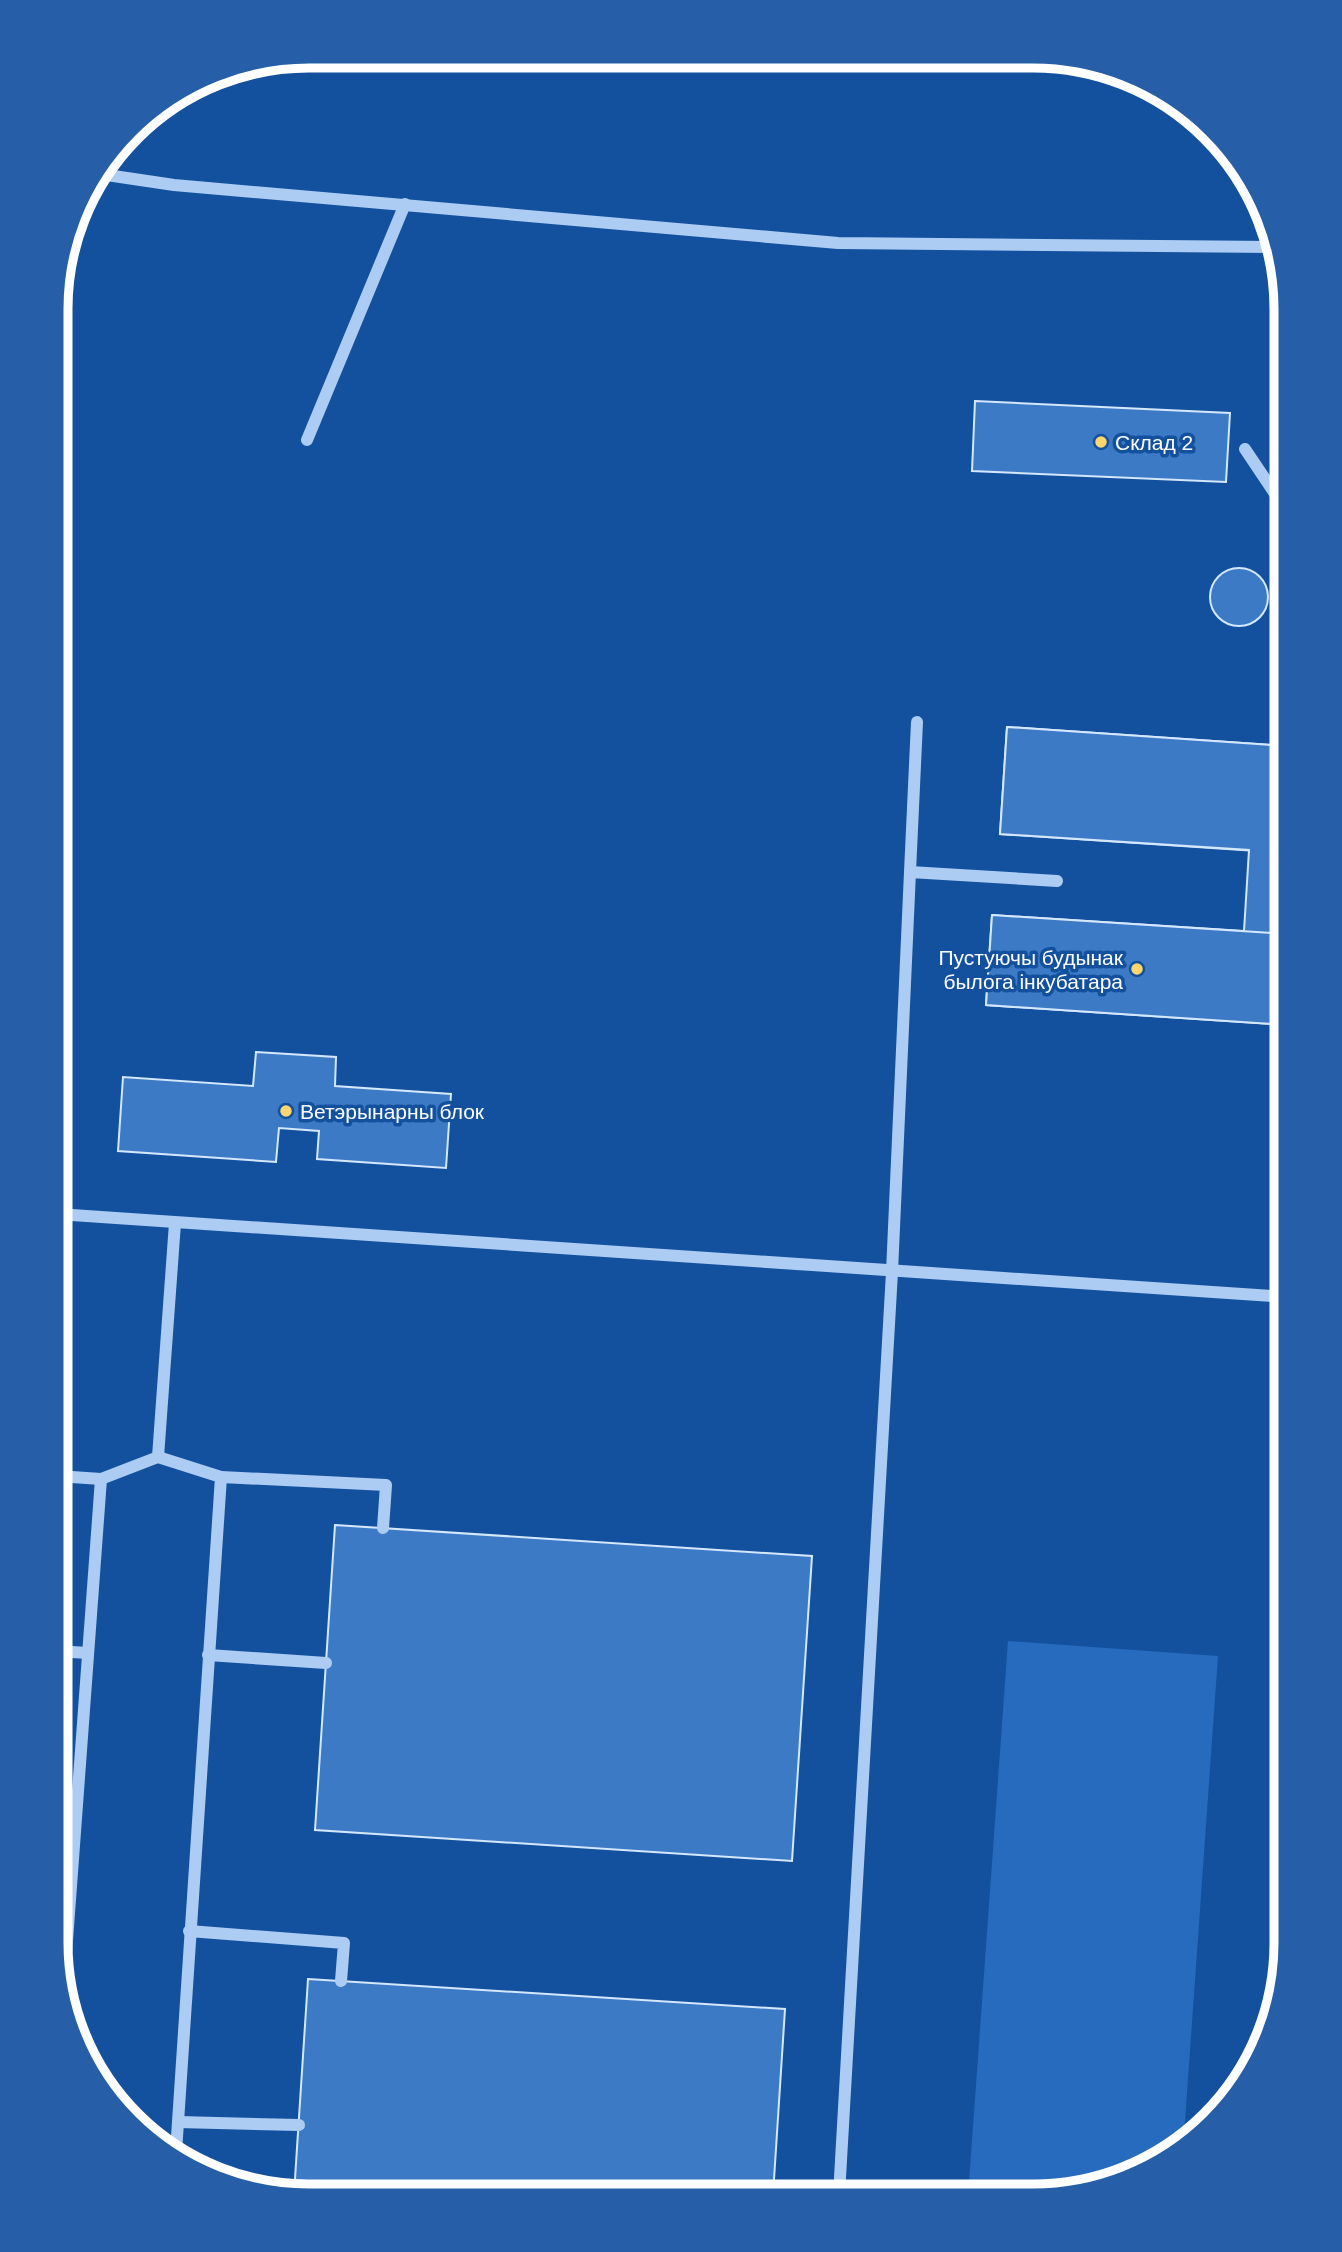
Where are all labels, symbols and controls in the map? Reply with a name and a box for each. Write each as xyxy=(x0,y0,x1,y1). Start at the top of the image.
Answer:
place label: Склад 2 xyxy=(1115,431,1193,454)
marker: Склад 2 xyxy=(1093,434,1109,450)
place label: Пустуючы будынак былога інкубатара xyxy=(938,946,1124,993)
marker: Пустуючы будынак былога інкубатара xyxy=(1129,961,1145,977)
place label: Ветэрынарны блок xyxy=(300,1100,485,1123)
marker: Ветэрынарны блок xyxy=(278,1103,294,1119)

